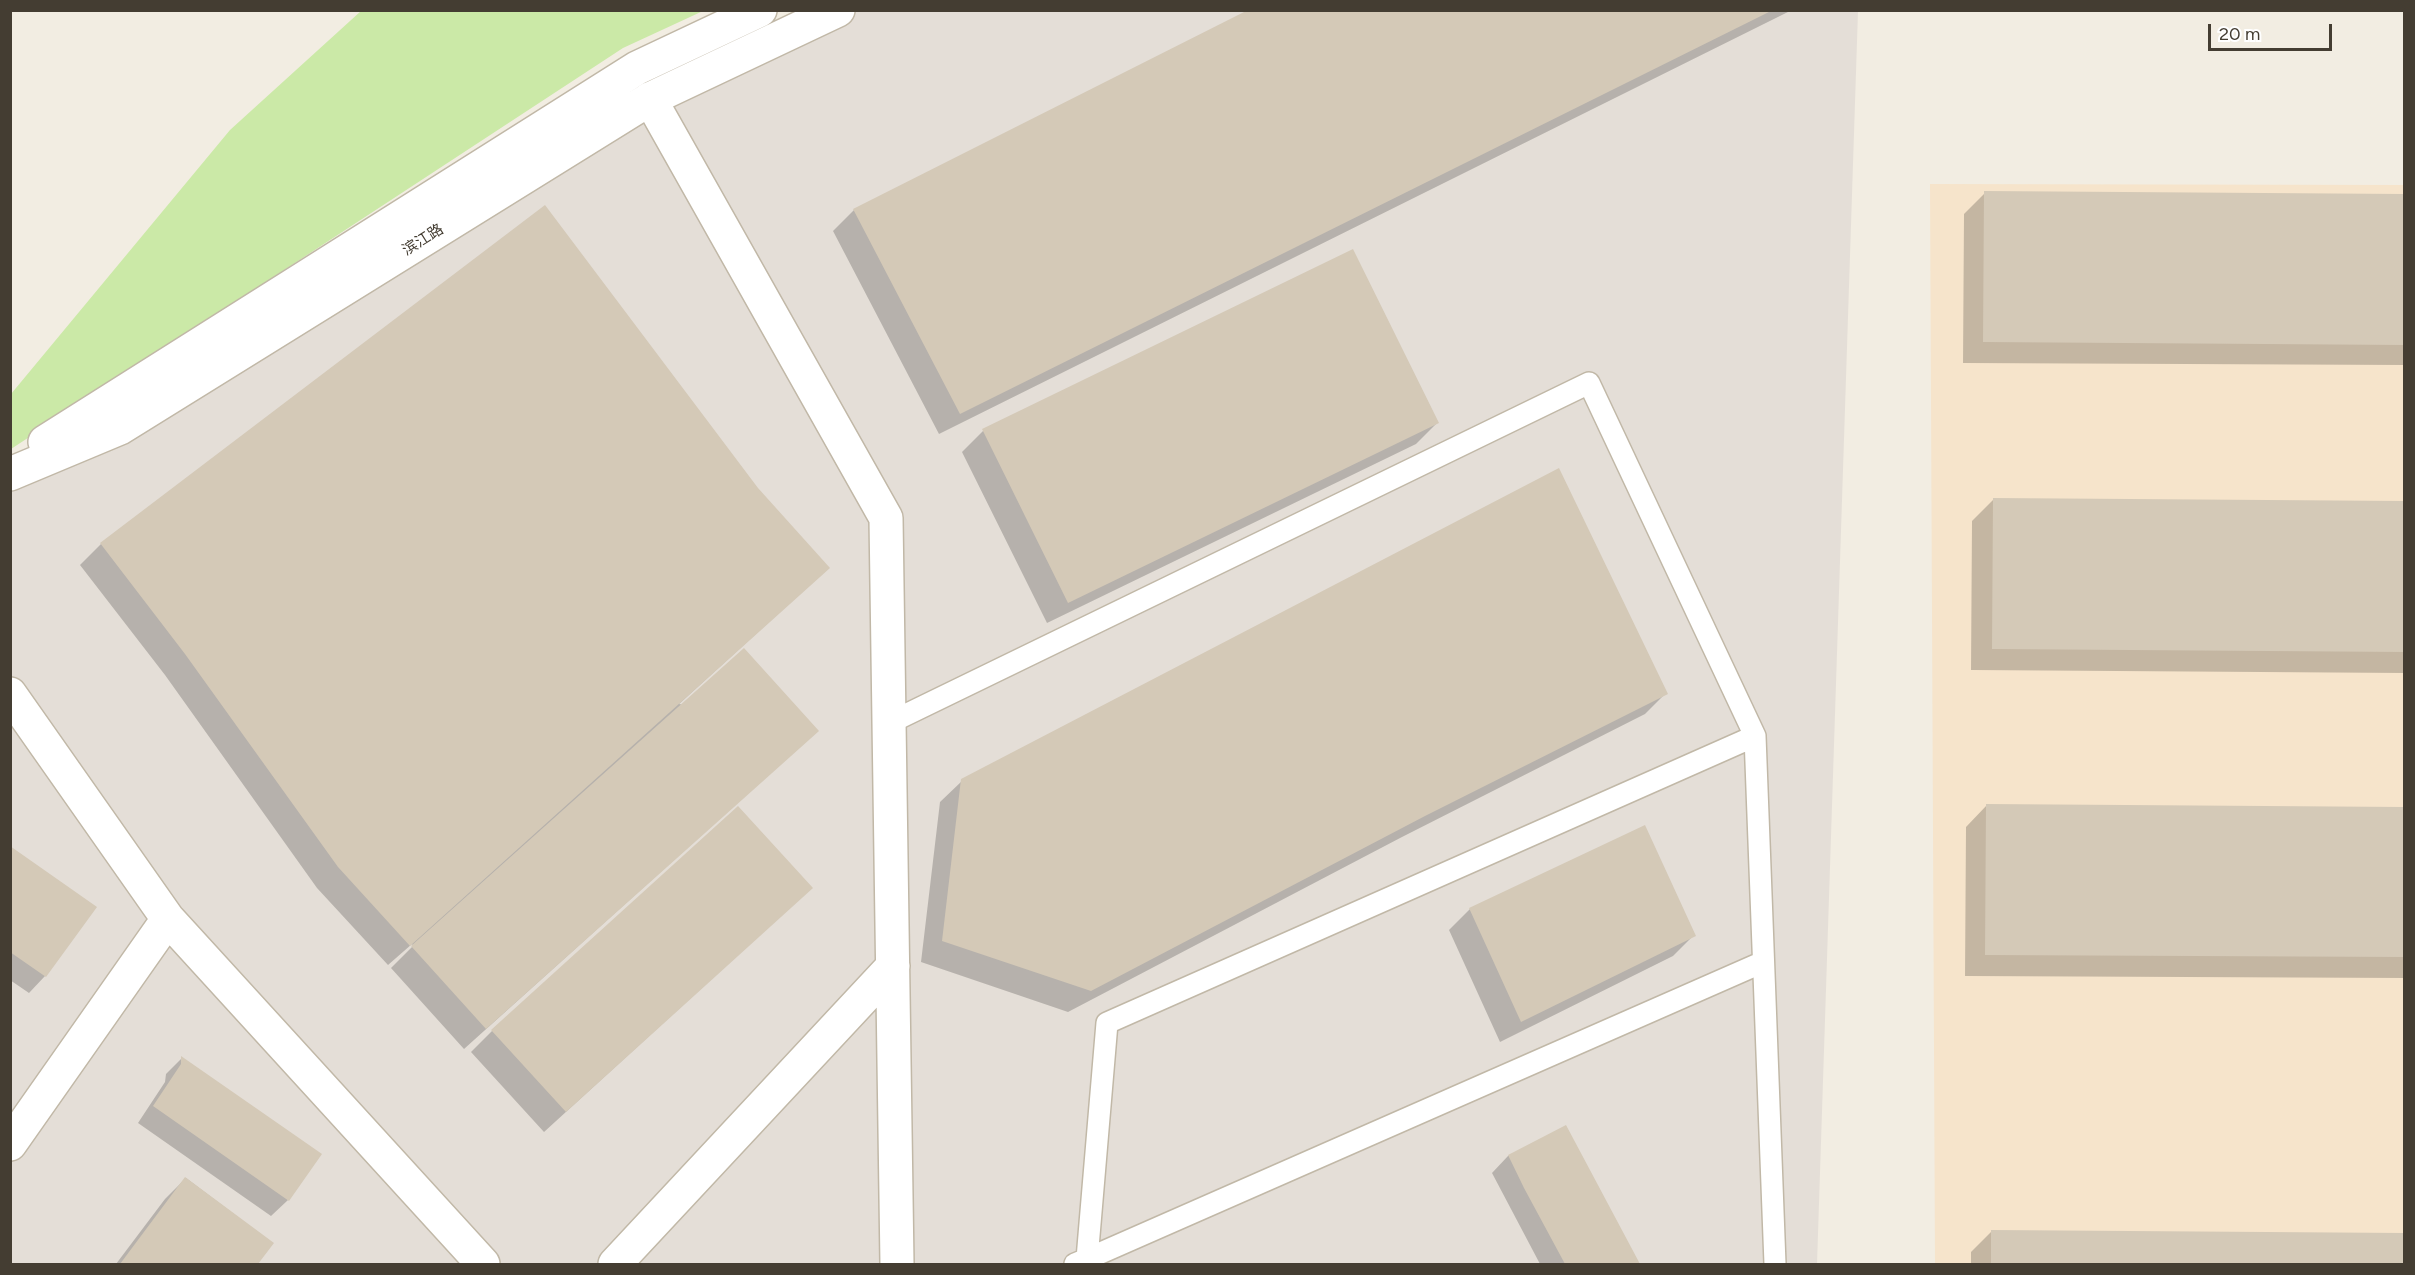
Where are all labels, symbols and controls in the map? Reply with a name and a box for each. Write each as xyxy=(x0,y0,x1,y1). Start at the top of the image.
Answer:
scale bar xyxy=(2211,12,2336,50)
text: 20 m xyxy=(2219,23,2260,45)
street label: 滨江路 xyxy=(399,220,447,260)

